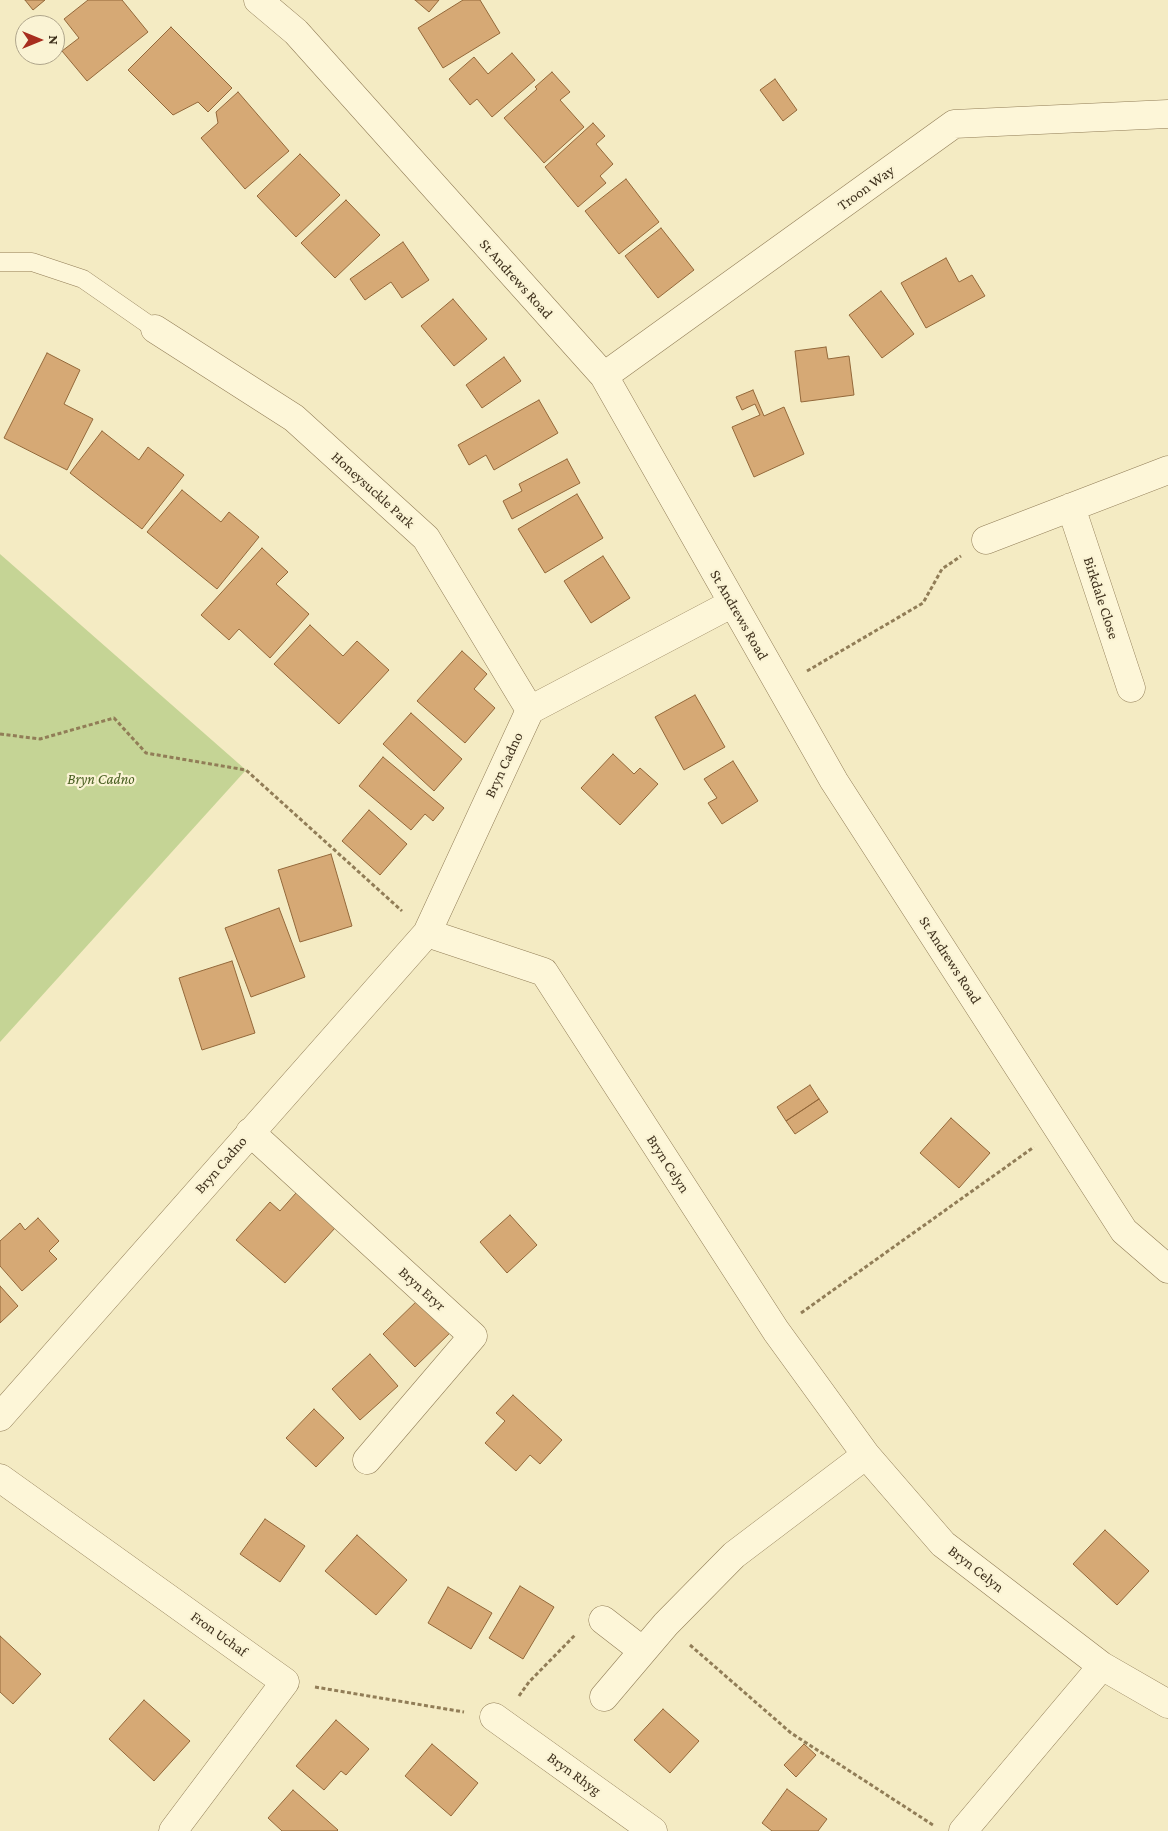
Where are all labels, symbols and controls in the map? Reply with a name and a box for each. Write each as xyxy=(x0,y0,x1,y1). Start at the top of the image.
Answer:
north arrow xyxy=(15,15,65,65)
text: N xyxy=(46,35,62,45)
street label: Troon Way xyxy=(834,161,898,215)
street label: St Andrews Road xyxy=(476,235,556,323)
street label: Honeysuckle Park xyxy=(328,448,418,532)
street label: Birkdale Close xyxy=(1079,555,1123,641)
street label: St Andrews Road xyxy=(706,567,772,663)
street label: Bryn Cadno xyxy=(481,729,527,801)
park label: Bryn Cadno xyxy=(67,770,135,788)
street label: St Andrews Road xyxy=(915,913,985,1007)
street label: Bryn Cadno xyxy=(191,1132,251,1198)
street label: Bryn Celyn xyxy=(643,1132,693,1196)
street label: Bryn Eryr xyxy=(395,1263,449,1315)
street label: Bryn Celyn xyxy=(945,1542,1007,1596)
street label: Fron Uchaf xyxy=(187,1607,251,1661)
street label: Bryn Rhyg xyxy=(544,1749,604,1799)

